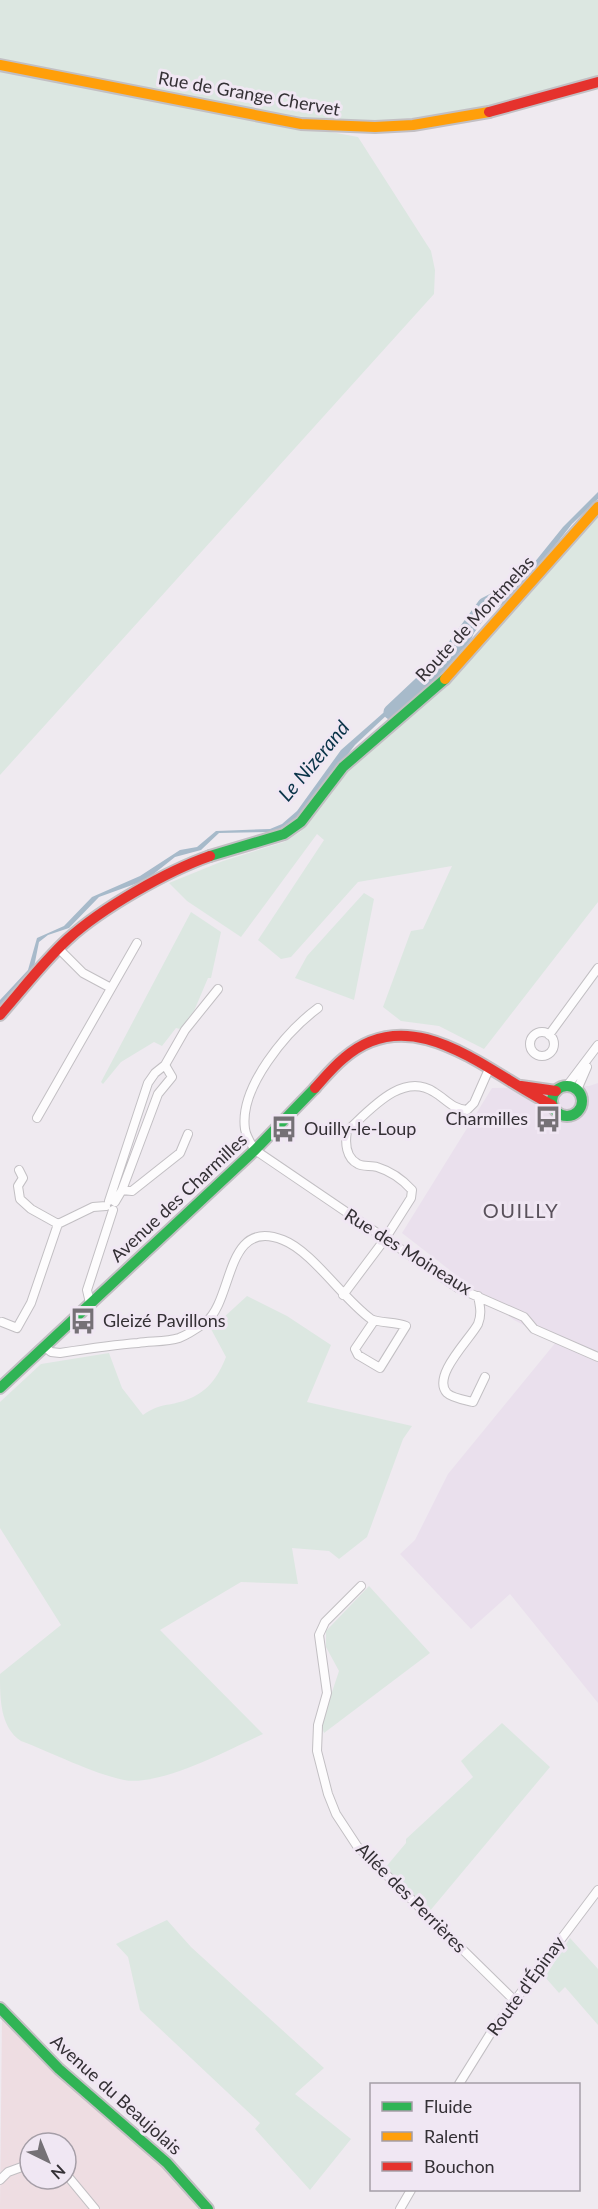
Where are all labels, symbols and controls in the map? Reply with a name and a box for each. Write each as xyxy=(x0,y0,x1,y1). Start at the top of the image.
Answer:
street label: Rue de Grange Chervet xyxy=(157,66,342,120)
street label: Route de Montmelas xyxy=(410,551,538,686)
water label: Le Nizerand xyxy=(273,715,354,805)
bus stop icon: Charmilles xyxy=(533,1104,563,1134)
place label: Charmilles xyxy=(446,1107,528,1129)
bus stop icon: Ouilly-le-Loup xyxy=(269,1114,299,1144)
place label: Ouilly-le-Loup xyxy=(304,1117,416,1139)
street label: Avenue des Charmilles xyxy=(105,1128,251,1266)
district label: OUILLY xyxy=(483,1198,559,1222)
street label: Rue des Moineaux xyxy=(341,1203,476,1299)
bus stop icon: Gleizé Pavillons xyxy=(68,1306,98,1336)
place label: Gleizé Pavillons xyxy=(103,1309,226,1331)
street label: Allée des Perrières xyxy=(352,1838,471,1957)
street label: Route d'Épinay xyxy=(482,1931,569,2040)
street label: Avenue du Beaujolais xyxy=(47,2030,187,2159)
legend xyxy=(370,2083,580,2191)
text: Fluide xyxy=(424,2095,472,2117)
text: Ralenti xyxy=(424,2125,479,2147)
north arrow xyxy=(18,2131,78,2191)
text: Bouchon xyxy=(424,2155,495,2177)
text: N xyxy=(48,2161,70,2183)

